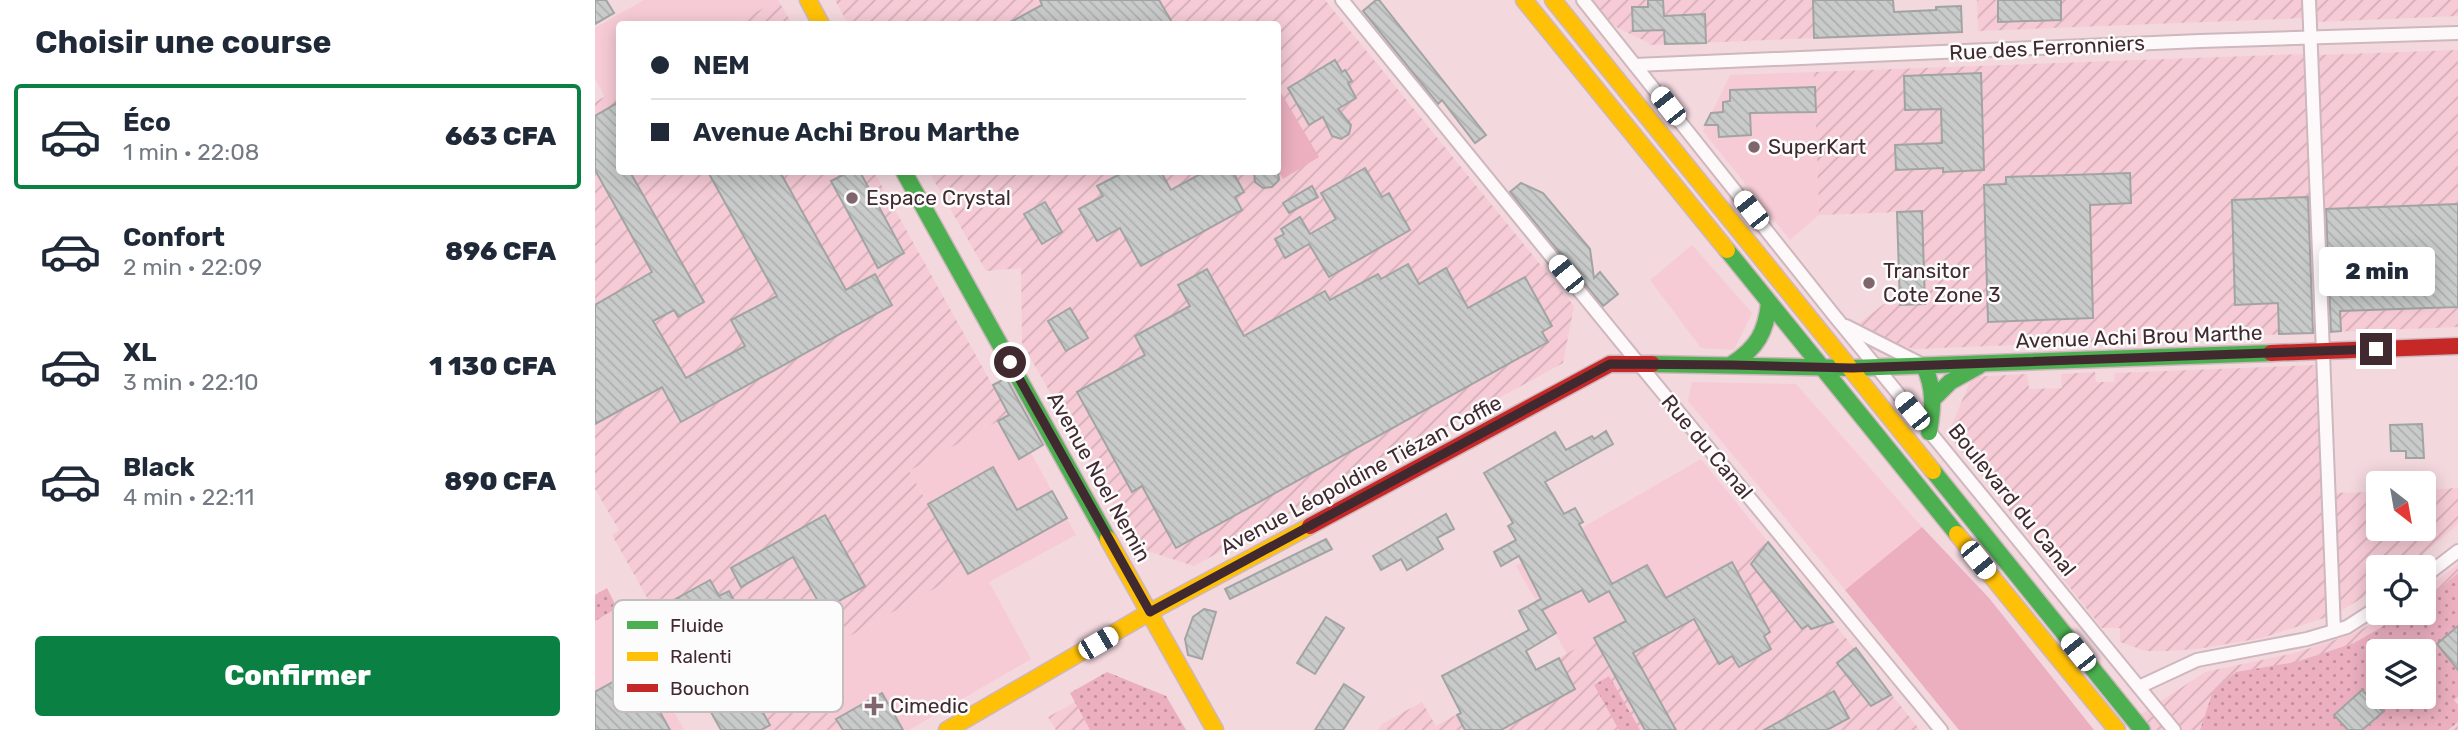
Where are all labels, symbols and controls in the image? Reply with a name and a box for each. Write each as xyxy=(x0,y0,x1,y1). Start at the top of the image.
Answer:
text: Choisir une course xyxy=(35,23,332,61)
street label: Rue des Ferronniers xyxy=(1948,30,2145,65)
text: NEM xyxy=(693,50,750,81)
car xyxy=(1647,83,1690,129)
icon: car xyxy=(39,105,102,168)
text: Éco xyxy=(123,107,171,138)
text: Avenue Achi Brou Marthe xyxy=(693,117,1020,148)
text: 663 CFA xyxy=(445,121,556,152)
place label: SuperKart xyxy=(1768,134,1866,159)
text: 1 min · 22:08 xyxy=(123,138,259,166)
marker: SuperKart xyxy=(1746,139,1762,155)
place label: Espace Crystal xyxy=(866,185,1011,210)
car xyxy=(1730,187,1773,233)
marker: Espace Crystal xyxy=(844,190,860,206)
icon: car xyxy=(39,220,102,283)
text: Confort xyxy=(123,222,225,253)
text: 896 CFA xyxy=(445,236,556,267)
callout: 2 min xyxy=(2318,247,2434,296)
car xyxy=(1545,251,1588,297)
text: 2 min · 22:09 xyxy=(123,253,262,281)
text: 2 min xyxy=(2345,257,2409,285)
place label: Transitor Cote Zone 3 xyxy=(1883,258,2001,307)
marker: Transitor Cote Zone 3 xyxy=(1861,275,1877,291)
street label: Avenue Achi Brou Marthe xyxy=(2015,320,2263,353)
route end xyxy=(2360,333,2392,365)
icon: car xyxy=(39,335,102,398)
text: XL xyxy=(123,337,156,368)
route start xyxy=(994,346,1026,378)
text: 1 130 CFA xyxy=(429,351,556,382)
text: 3 min · 22:10 xyxy=(123,368,259,396)
street label: Avenue Noel Nemin xyxy=(1042,388,1156,566)
car xyxy=(1891,388,1934,434)
street label: Rue du Canal xyxy=(1656,389,1758,504)
street label: Avenue Léopoldine Tiézan Coffie xyxy=(1216,390,1506,560)
street label: Boulevard du Canal xyxy=(1943,418,2081,581)
icon: car xyxy=(39,450,102,513)
text: Black xyxy=(123,452,195,483)
text: 890 CFA xyxy=(444,466,556,497)
north arrow xyxy=(2366,471,2436,541)
map controls xyxy=(2366,471,2436,709)
text: 4 min · 22:11 xyxy=(123,483,254,511)
car xyxy=(1957,537,2000,583)
button: locate xyxy=(2366,555,2436,625)
legend xyxy=(613,600,843,712)
text: Fluide xyxy=(670,614,724,637)
car xyxy=(1075,623,1122,663)
car xyxy=(2057,629,2100,675)
button: Confirmer xyxy=(35,636,560,716)
button: layers xyxy=(2366,639,2436,709)
text: Ralenti xyxy=(670,645,732,668)
text: Bouchon xyxy=(670,677,750,700)
place label: Cimedic xyxy=(890,693,969,718)
marker: Cimedic xyxy=(864,696,884,716)

